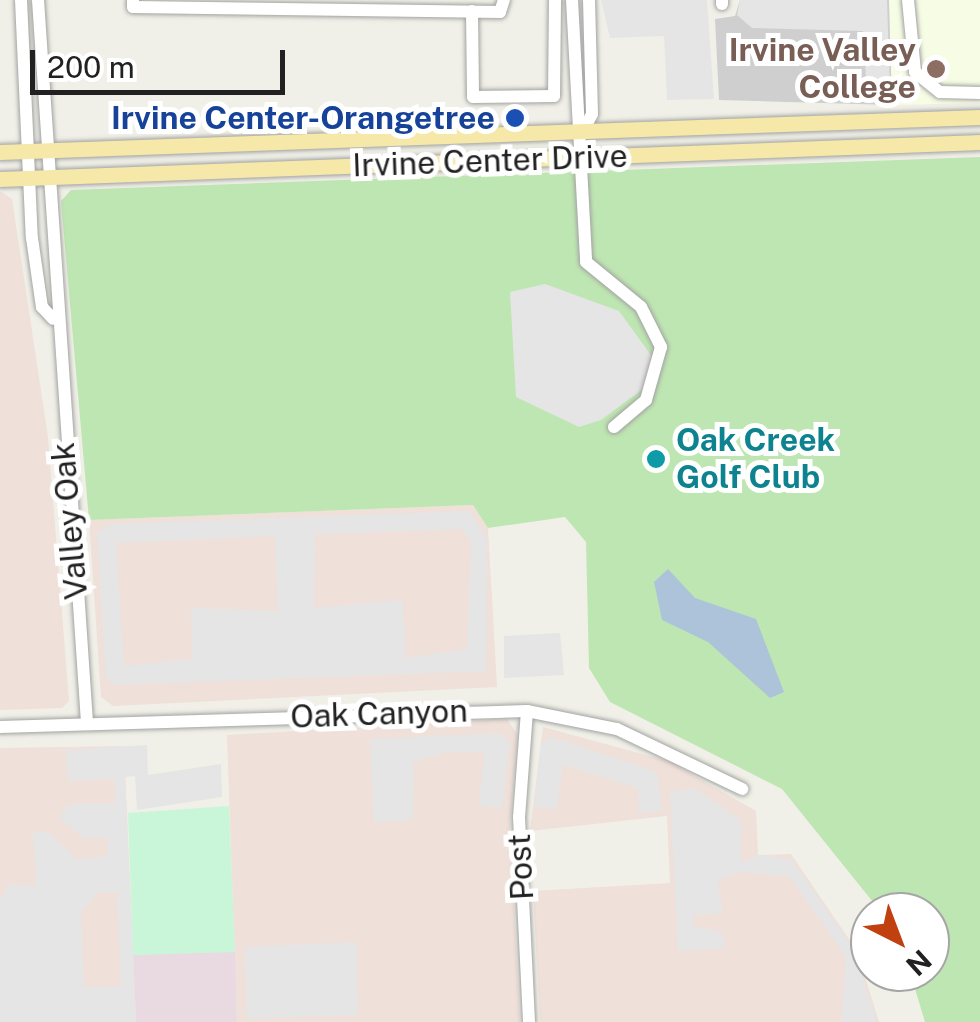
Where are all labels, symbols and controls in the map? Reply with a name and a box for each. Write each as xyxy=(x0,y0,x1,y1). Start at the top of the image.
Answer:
scale bar xyxy=(35,30,290,92)
place label: Irvine Valley College xyxy=(728,32,916,107)
text: 200 m xyxy=(47,49,135,85)
marker: Irvine Valley College xyxy=(925,58,947,80)
place label: Irvine Center-Orangetree xyxy=(111,99,495,137)
marker: Irvine Center-Orangetree xyxy=(504,107,526,129)
street label: Irvine Center Drive xyxy=(352,137,628,185)
place label: Oak Creek Golf Club xyxy=(676,422,835,497)
street label: Valley Oak xyxy=(44,441,96,601)
marker: Oak Creek Golf Club xyxy=(645,448,667,470)
street label: Oak Canyon xyxy=(290,692,468,736)
street label: Post xyxy=(500,833,542,901)
north arrow xyxy=(850,892,950,992)
text: N xyxy=(900,944,938,983)

